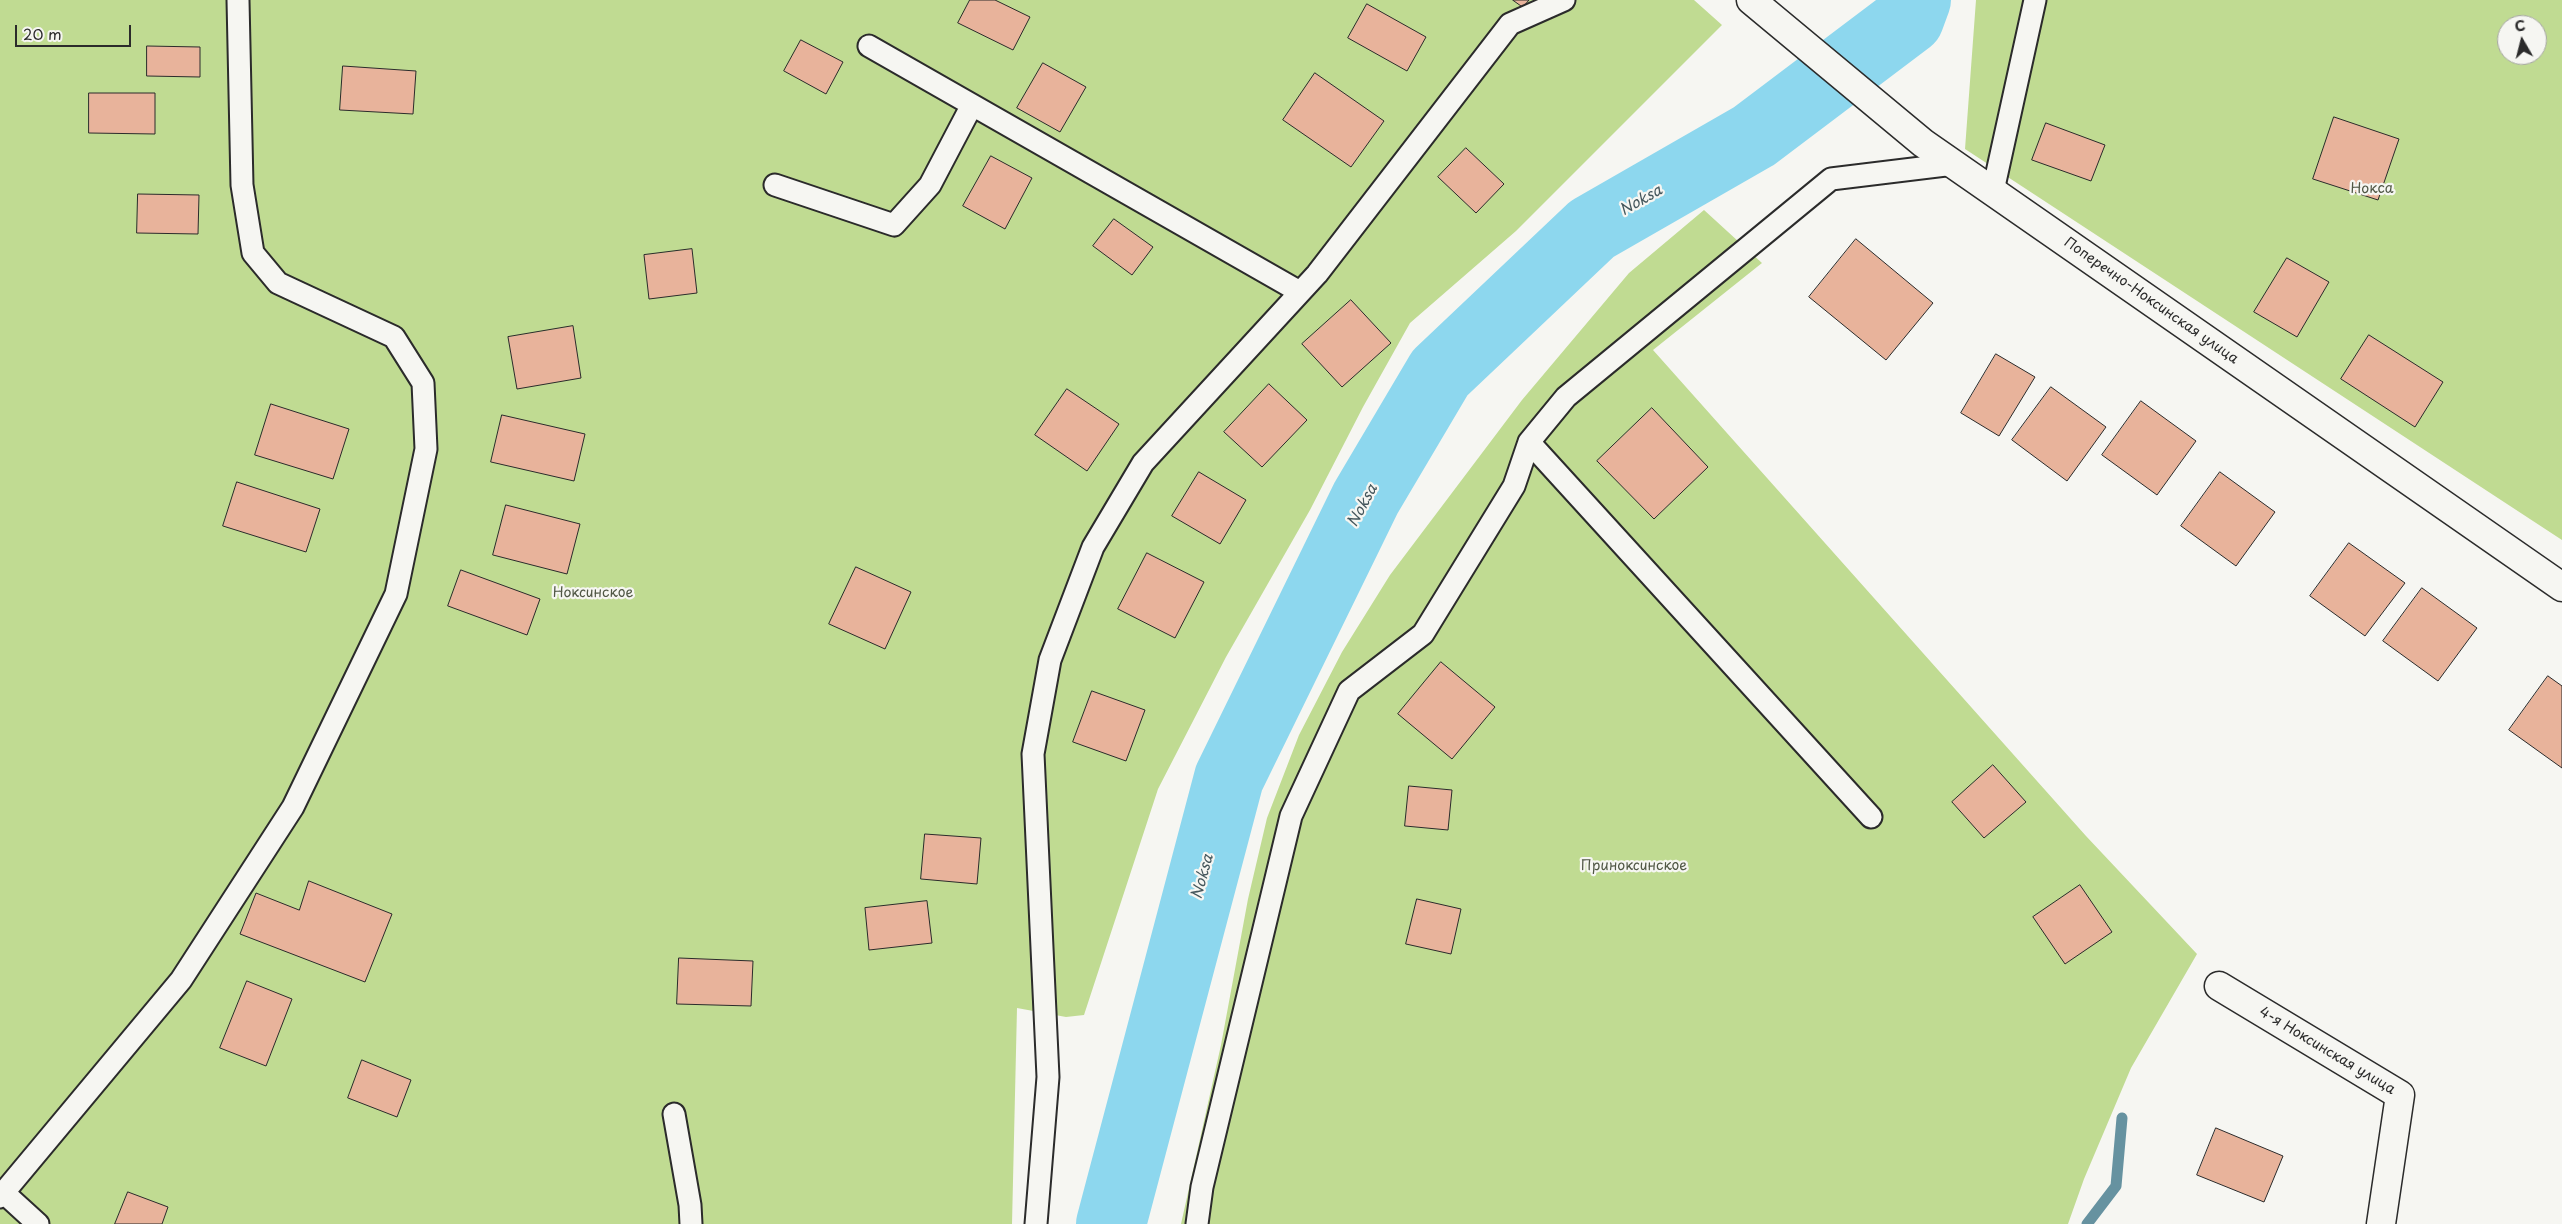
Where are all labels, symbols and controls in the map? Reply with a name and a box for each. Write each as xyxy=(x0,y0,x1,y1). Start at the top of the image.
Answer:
scale bar xyxy=(18,15,134,47)
north arrow xyxy=(2497,15,2547,65)
text: С xyxy=(2513,15,2527,37)
text: 20 m xyxy=(23,22,62,45)
park label: Нокса xyxy=(2351,181,2393,197)
water label: Noksa xyxy=(1617,182,1665,220)
street label: Поперечно-Ноксинская улица xyxy=(2061,234,2241,368)
water label: Noksa xyxy=(1344,481,1382,531)
park label: Ноксинское xyxy=(553,585,633,601)
water label: Noksa xyxy=(1188,852,1218,902)
park label: Приноксинское xyxy=(1581,858,1687,874)
street label: 4-я Ноксинская улица xyxy=(2256,1004,2398,1098)

